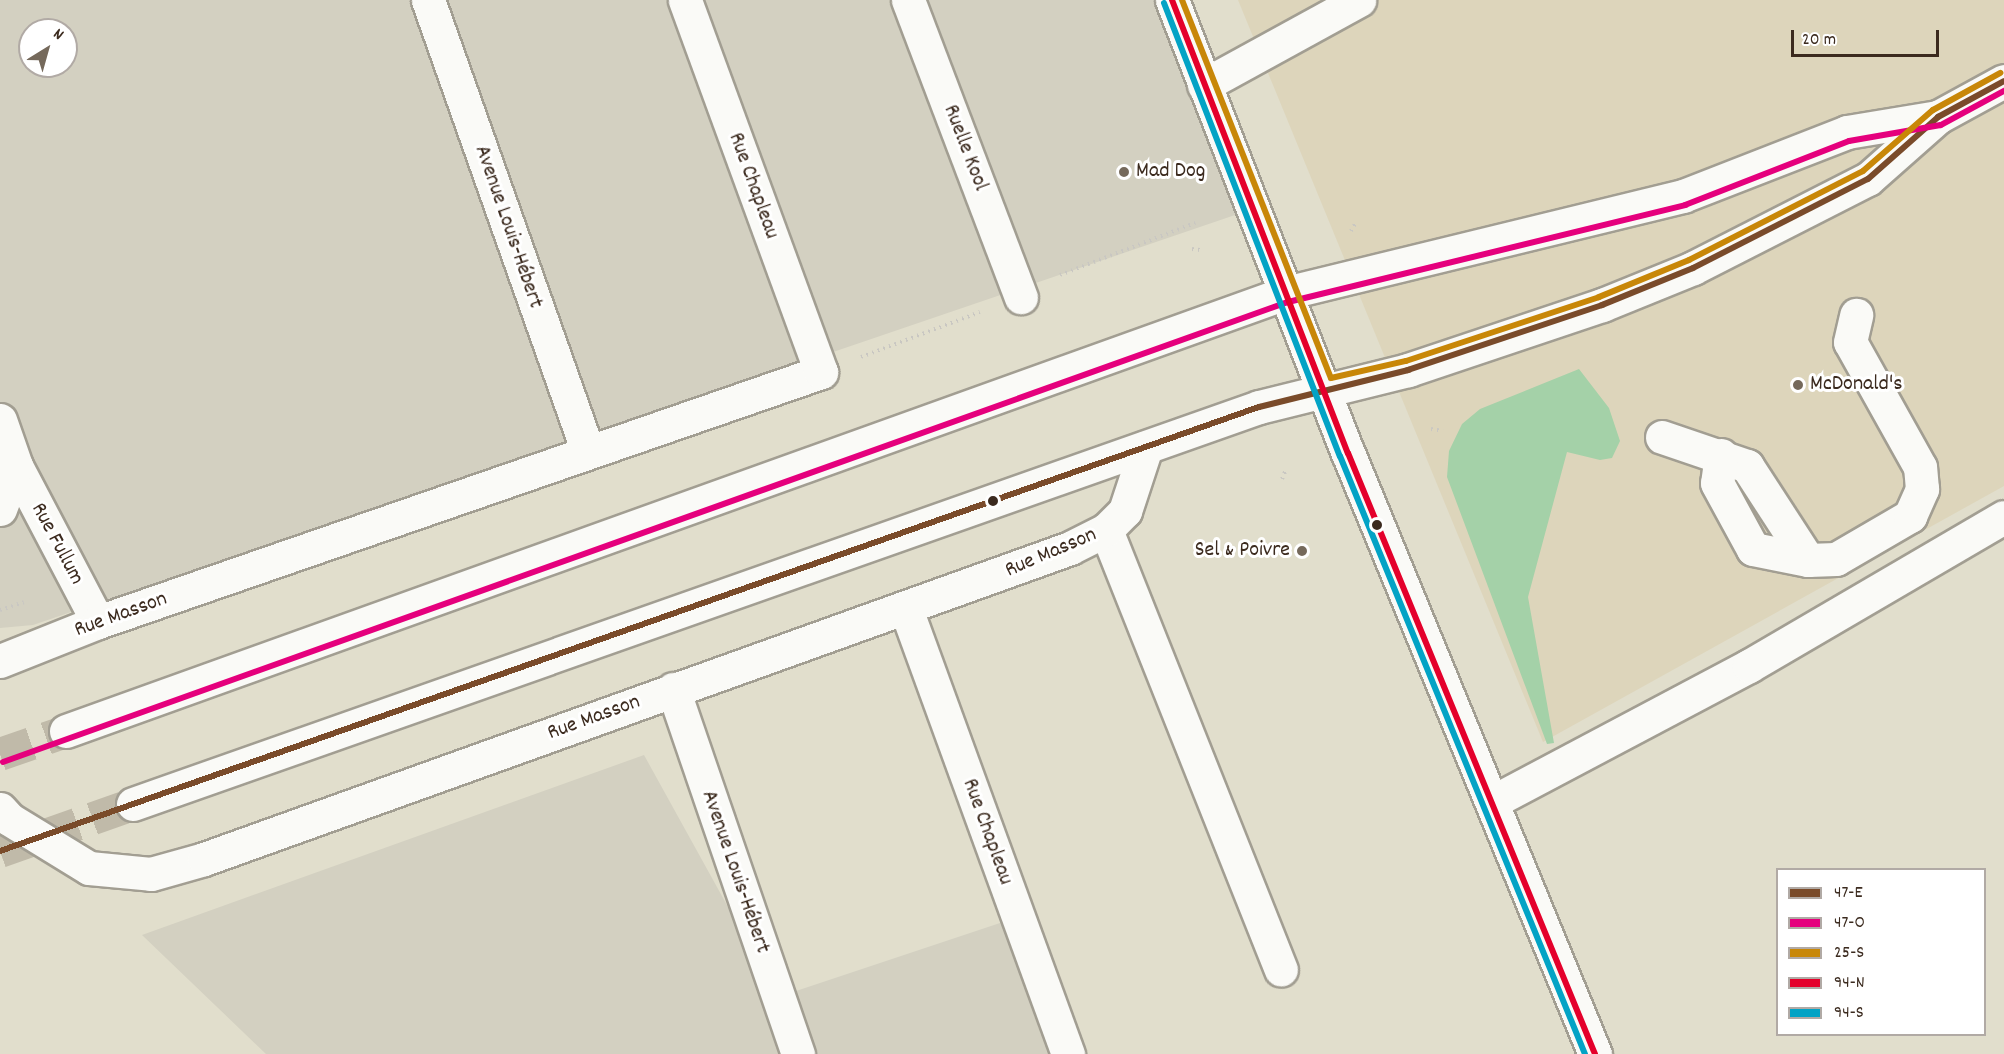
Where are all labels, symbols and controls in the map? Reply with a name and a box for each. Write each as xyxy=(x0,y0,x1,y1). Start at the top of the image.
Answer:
north arrow xyxy=(18,18,78,78)
scale bar xyxy=(1794,18,1942,56)
text: N xyxy=(48,23,68,46)
text: 20 m xyxy=(1802,28,1836,53)
street label: Ruelle Kool xyxy=(937,101,993,195)
street label: Rue Chapleau xyxy=(722,129,784,243)
street label: Avenue Louis-Hébert xyxy=(468,142,548,312)
place label: Mad Dog xyxy=(1136,159,1205,185)
marker: Mad Dog xyxy=(1117,165,1131,179)
place label: McDonald's xyxy=(1810,372,1903,398)
marker: McDonald's xyxy=(1791,378,1805,392)
unlabelled marker xyxy=(987,495,999,507)
street label: Rue Fullum xyxy=(24,498,90,590)
unlabelled marker xyxy=(1371,519,1383,531)
street label: Rue Masson xyxy=(1001,522,1101,584)
place label: Sel & Poivre xyxy=(1195,538,1290,564)
marker: Sel & Poivre xyxy=(1295,544,1309,558)
street label: Rue Masson xyxy=(71,586,171,644)
street label: Rue Masson xyxy=(544,689,644,747)
street label: Rue Chapleau xyxy=(956,775,1018,889)
street label: Avenue Louis-Hébert xyxy=(695,787,775,957)
legend xyxy=(1776,868,1986,1036)
text: 47-E xyxy=(1834,881,1863,906)
text: 47-O xyxy=(1834,911,1865,936)
text: 25-S xyxy=(1834,941,1864,966)
text: 94-N xyxy=(1834,971,1865,996)
text: 94-S xyxy=(1834,1001,1864,1026)

